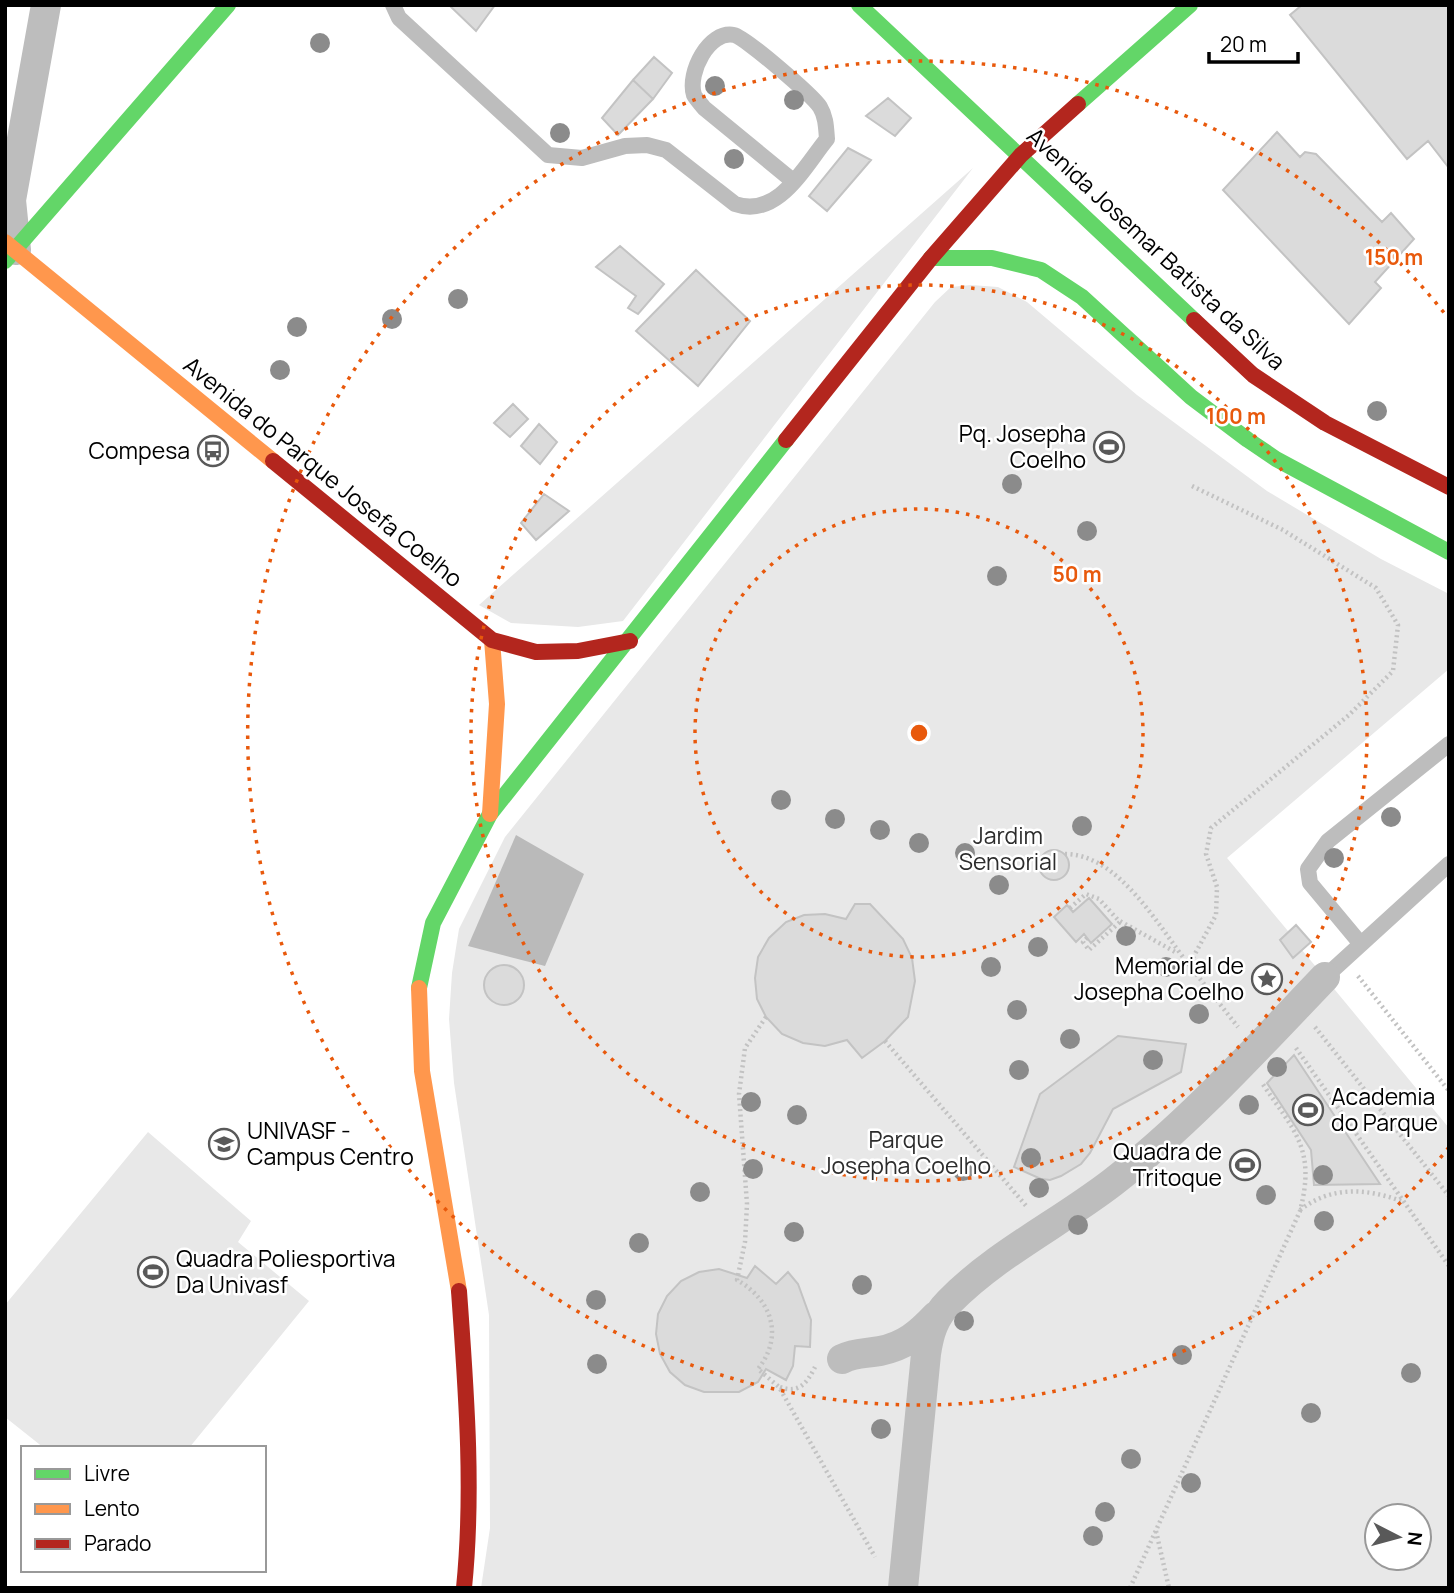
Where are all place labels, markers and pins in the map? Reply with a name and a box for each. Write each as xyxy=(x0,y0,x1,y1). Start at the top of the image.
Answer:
place label: Pq. Josepha Coelho xyxy=(959,417,1086,475)
sports icon: Pq. Josepha Coelho xyxy=(1092,430,1126,464)
place label: Compesa xyxy=(89,434,190,466)
bus stop icon: Compesa xyxy=(196,434,230,468)
centre of rings xyxy=(907,721,931,745)
place label: Memorial de Josepha Coelho xyxy=(1074,949,1244,1007)
place icon: Memorial de Josepha Coelho xyxy=(1250,962,1284,996)
place label: Academia do Parque xyxy=(1331,1080,1438,1138)
sports icon: Academia do Parque xyxy=(1291,1093,1325,1127)
place label: UNIVASF - Campus Centro xyxy=(247,1114,414,1172)
school or university icon: UNIVASF - Campus Centro xyxy=(207,1127,241,1161)
place label: Quadra de Tritoque xyxy=(1113,1135,1222,1193)
sports icon: Quadra de Tritoque xyxy=(1228,1148,1262,1182)
place label: Quadra Poliesportiva Da Univasf xyxy=(176,1242,395,1300)
sports icon: Quadra Poliesportiva Da Univasf xyxy=(136,1255,170,1289)

